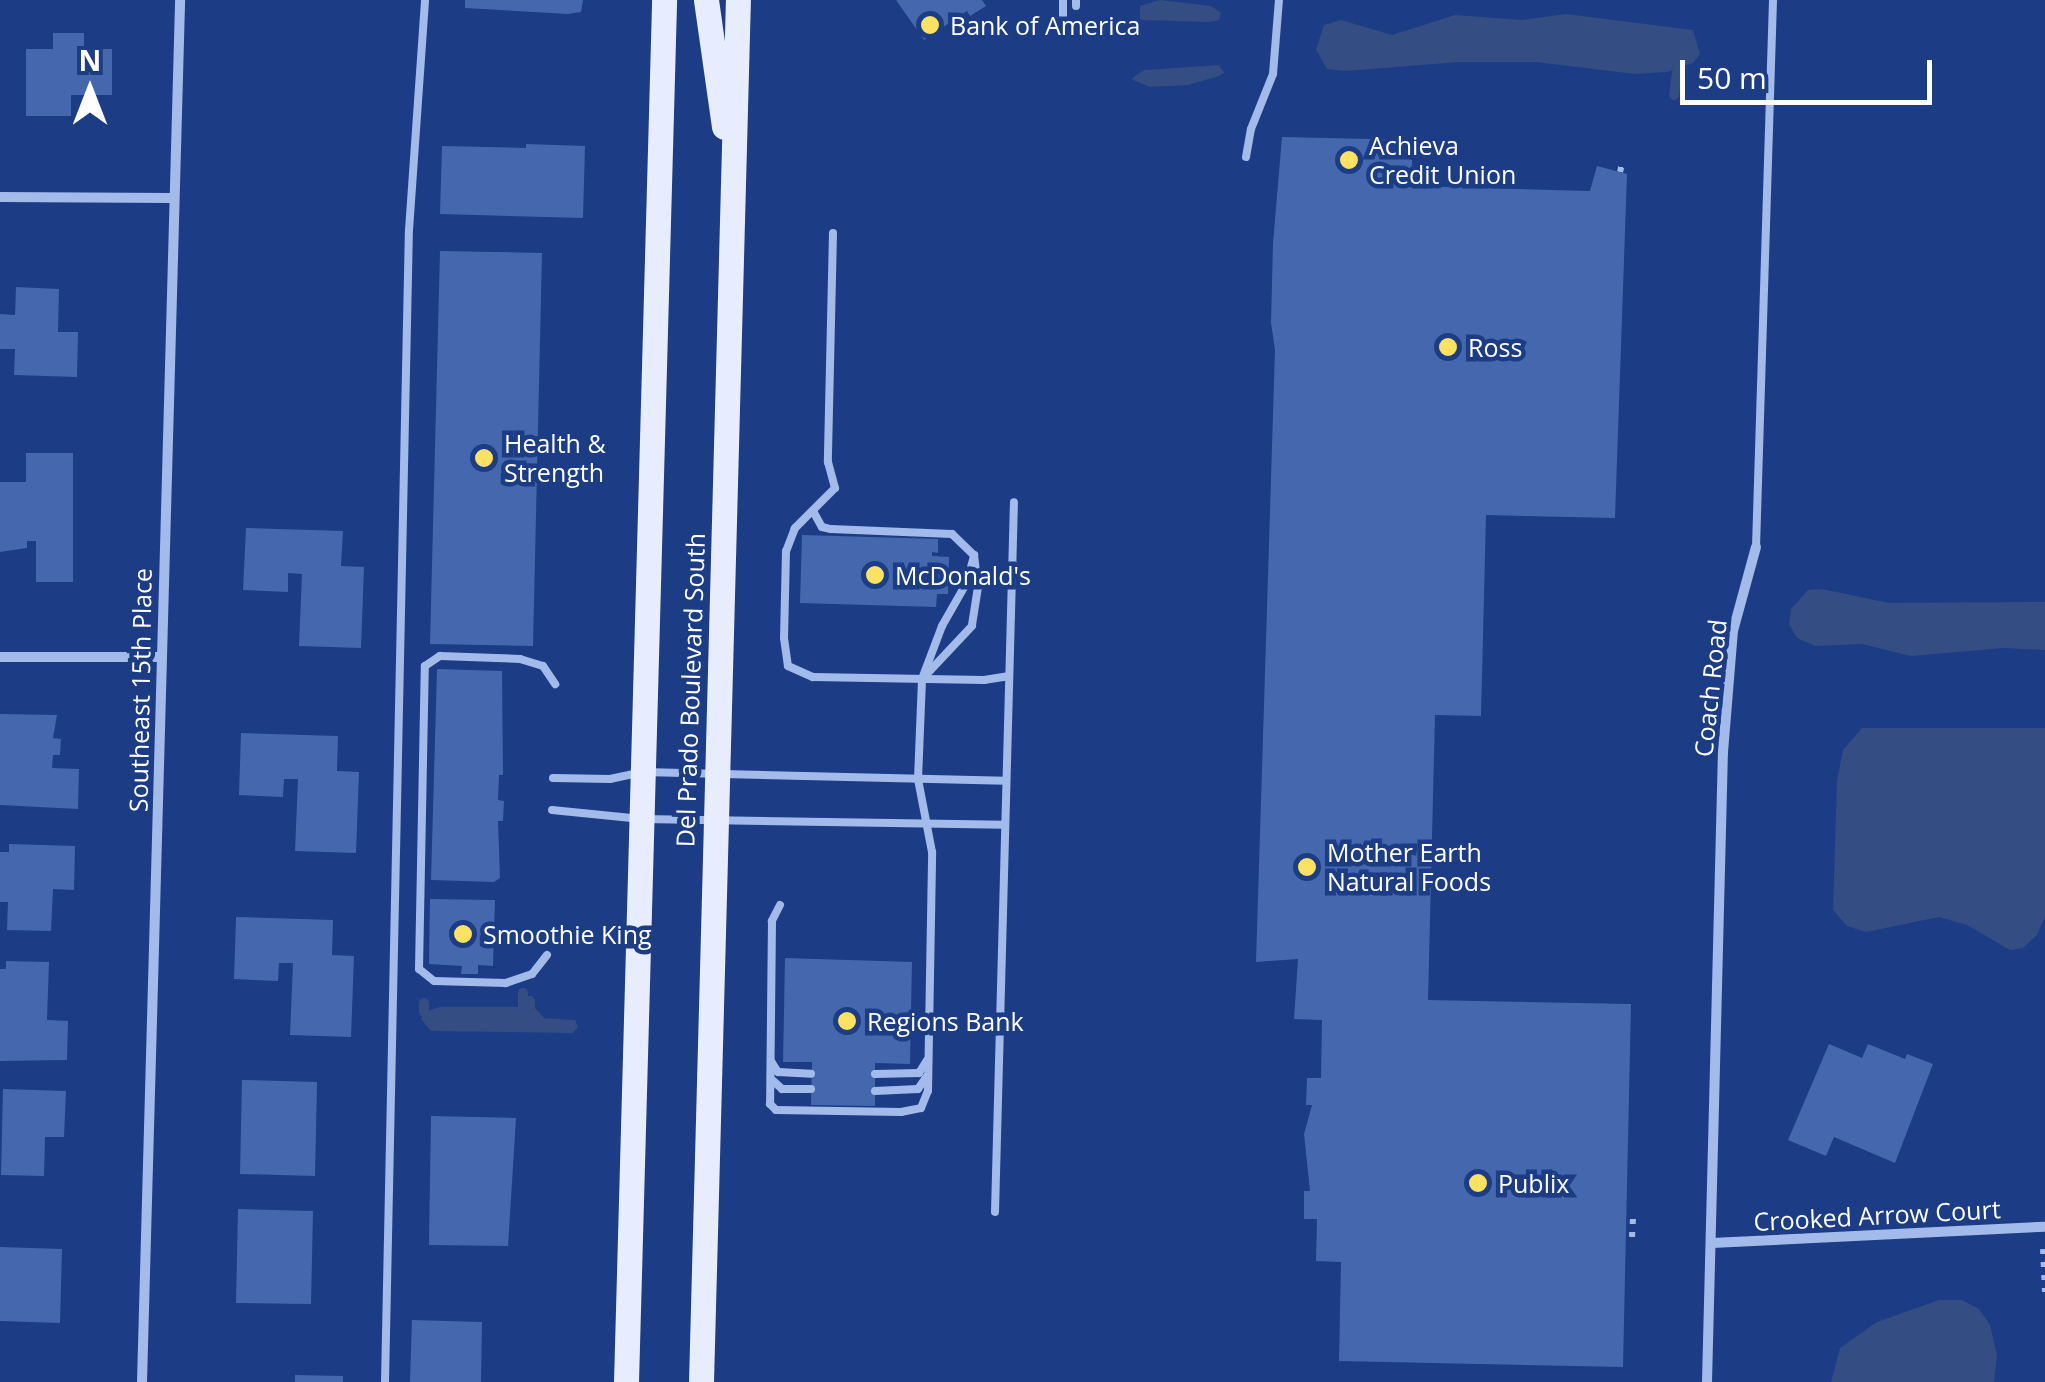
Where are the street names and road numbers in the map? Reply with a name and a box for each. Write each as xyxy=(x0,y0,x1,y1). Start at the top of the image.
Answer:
street label: Del Prado Boulevard South xyxy=(670,532,710,848)
street label: Southeast 15th Place xyxy=(123,568,157,812)
street label: Coach Road xyxy=(1688,618,1732,758)
street label: Crooked Arrow Court xyxy=(1753,1194,2001,1236)

